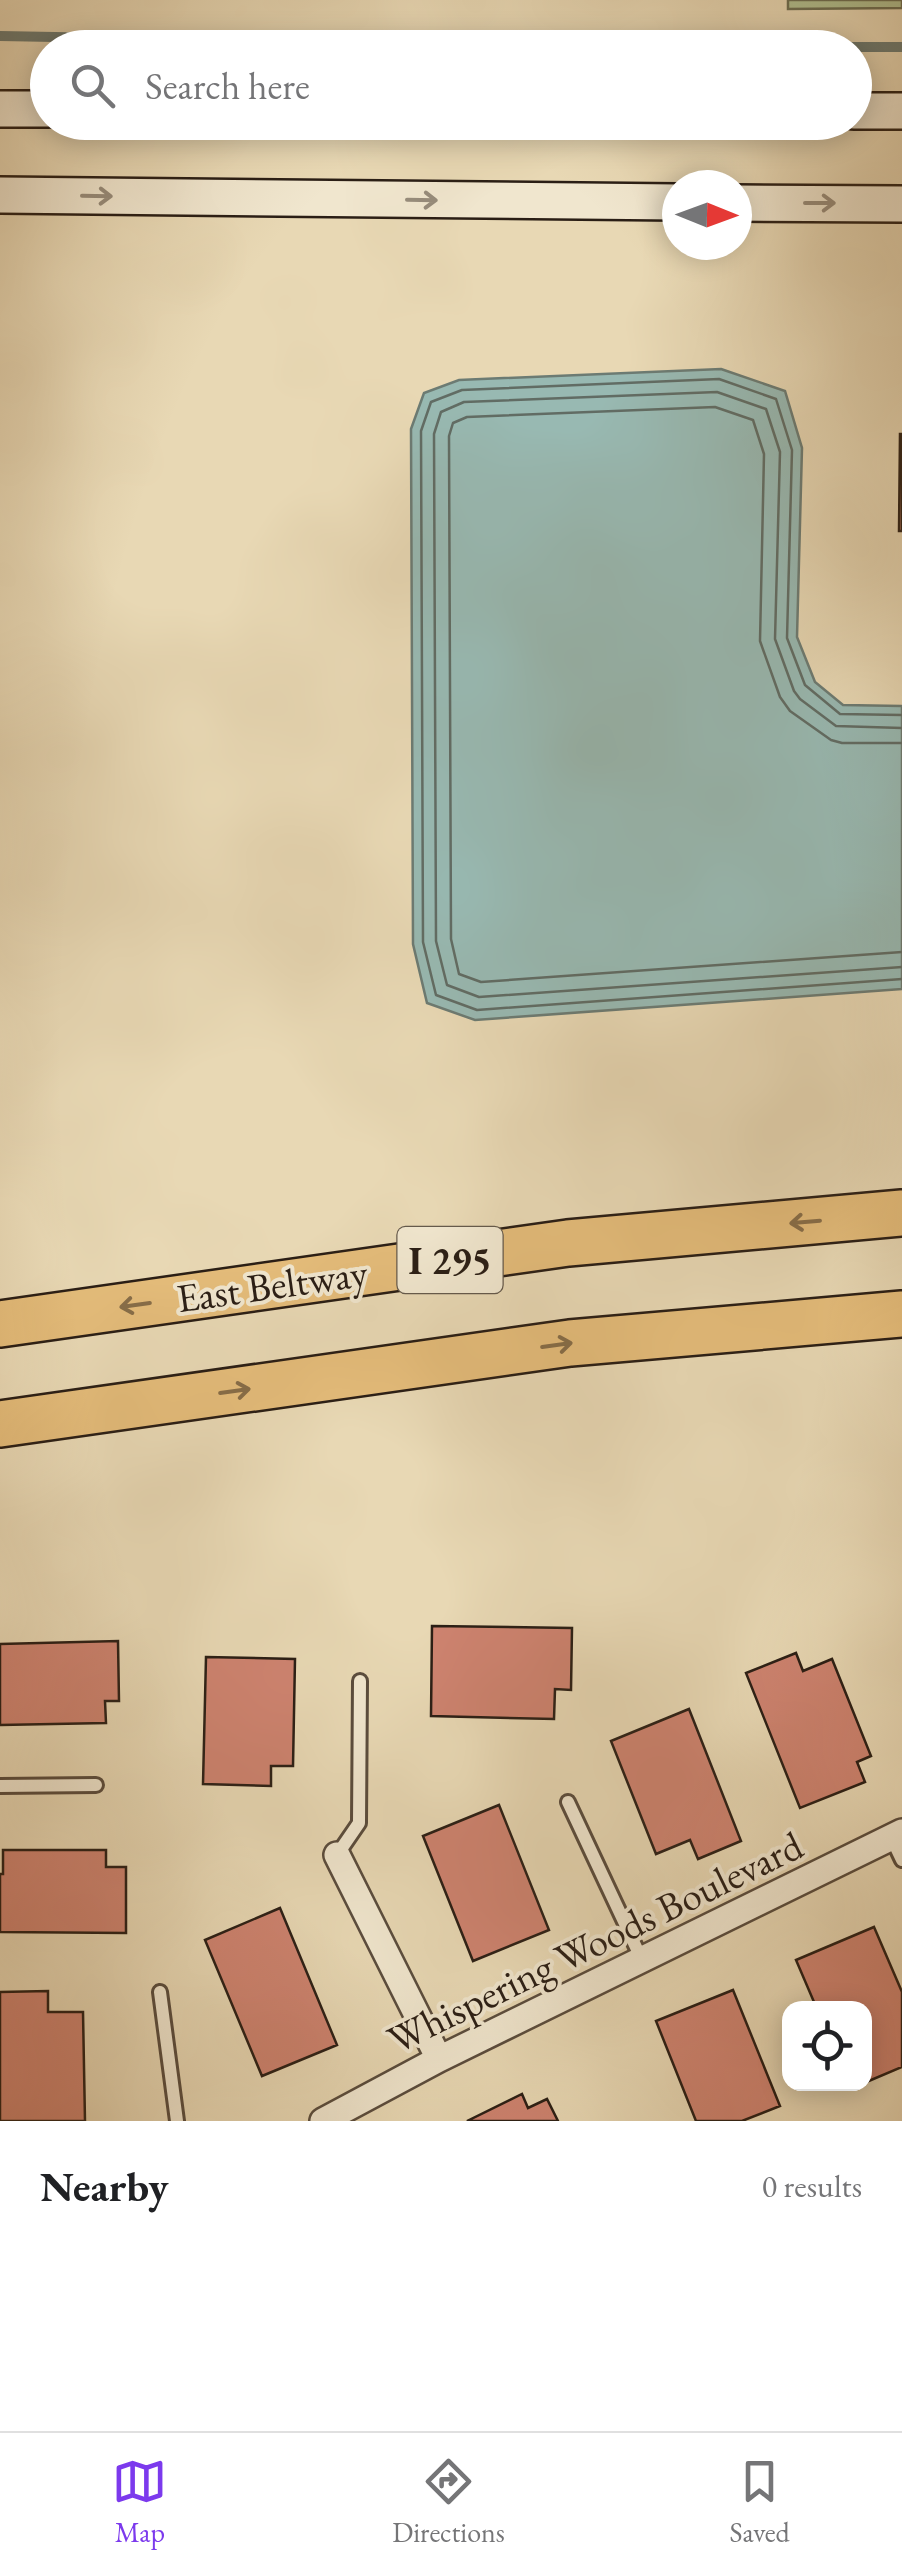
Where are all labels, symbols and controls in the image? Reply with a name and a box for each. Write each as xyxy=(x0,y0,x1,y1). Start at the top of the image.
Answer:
search box xyxy=(30,30,872,140)
icon: search xyxy=(65,58,120,113)
text: Search here xyxy=(145,61,310,110)
north arrow xyxy=(662,170,752,260)
one-way arrow xyxy=(81,187,113,206)
one-way arrow xyxy=(406,190,438,210)
one-way arrow xyxy=(802,194,835,212)
one-way arrow xyxy=(789,1212,821,1231)
road number: I 295 xyxy=(398,1227,502,1293)
street label: East Beltway xyxy=(173,1246,371,1324)
one-way arrow xyxy=(120,1296,152,1314)
one-way arrow xyxy=(540,1335,573,1354)
one-way arrow xyxy=(218,1381,251,1399)
street label: Whispering Woods Boulevard xyxy=(379,1818,812,2065)
map controls xyxy=(782,2001,872,2091)
button: locate xyxy=(782,2001,872,2091)
text: Nearby xyxy=(40,2159,169,2214)
text: 0 results xyxy=(762,2165,862,2207)
tab: Map xyxy=(112,2454,167,2550)
tab: Directions xyxy=(392,2454,505,2550)
tab: Saved xyxy=(730,2454,790,2550)

